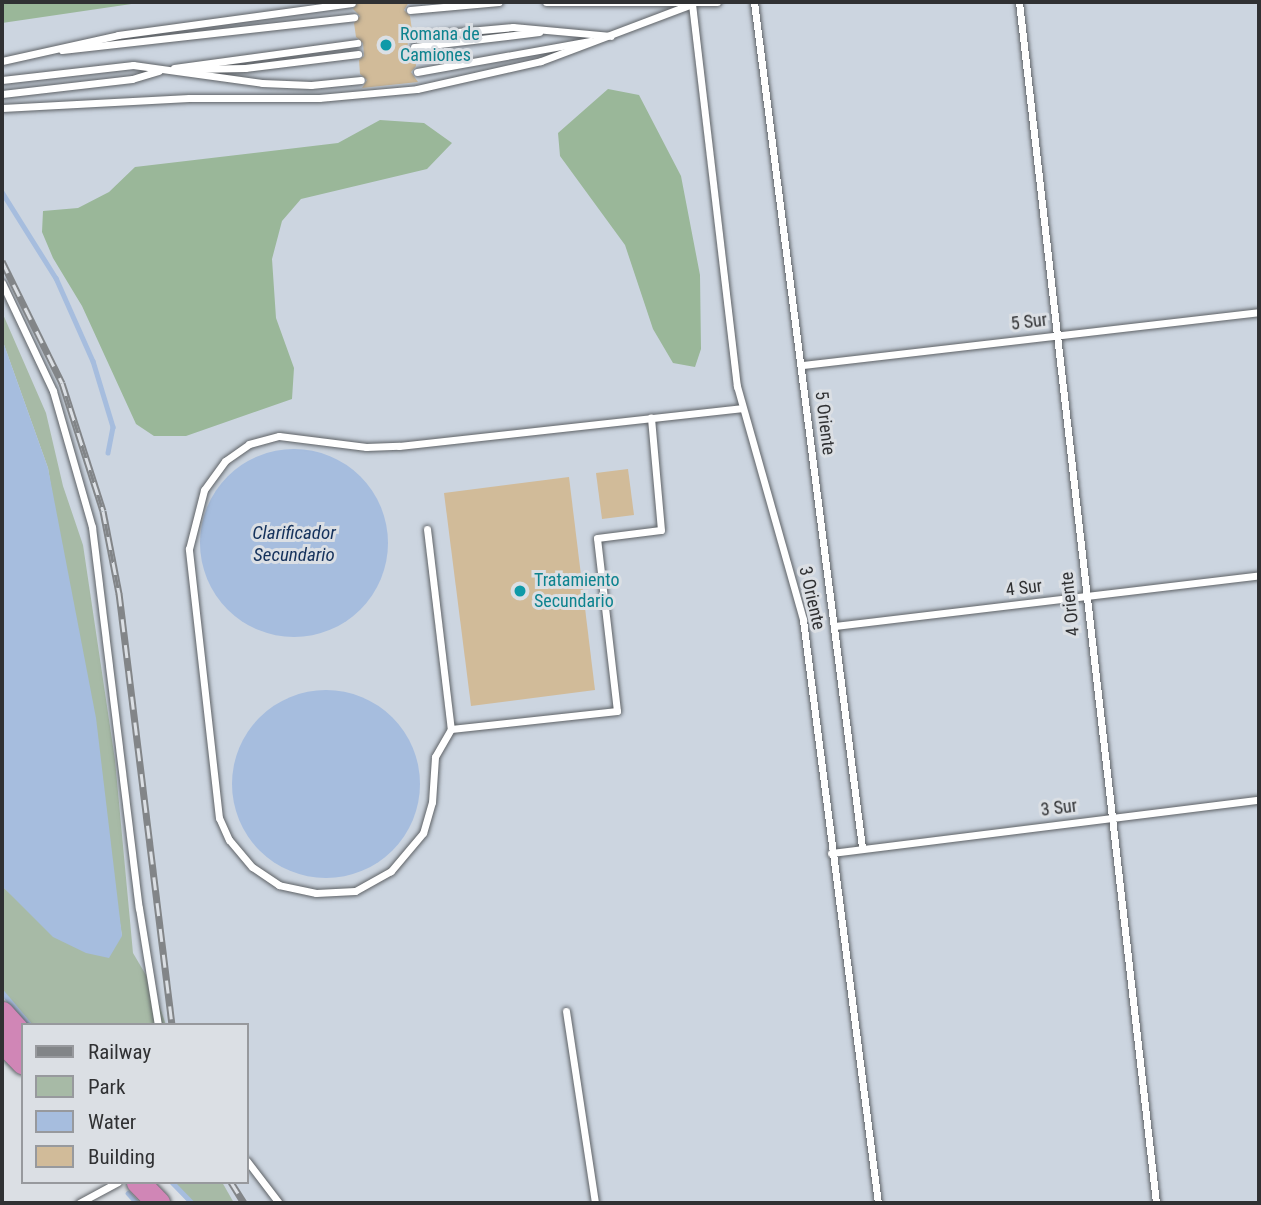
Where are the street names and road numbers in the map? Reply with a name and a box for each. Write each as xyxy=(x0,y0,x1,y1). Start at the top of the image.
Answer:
street label: 5 Sur xyxy=(1010,309,1048,335)
street label: 5 Oriente xyxy=(810,390,840,456)
street label: 3 Oriente xyxy=(794,564,830,632)
street label: 4 Oriente xyxy=(1056,571,1084,637)
street label: 4 Sur xyxy=(1005,575,1043,601)
street label: 3 Sur xyxy=(1040,795,1078,821)

